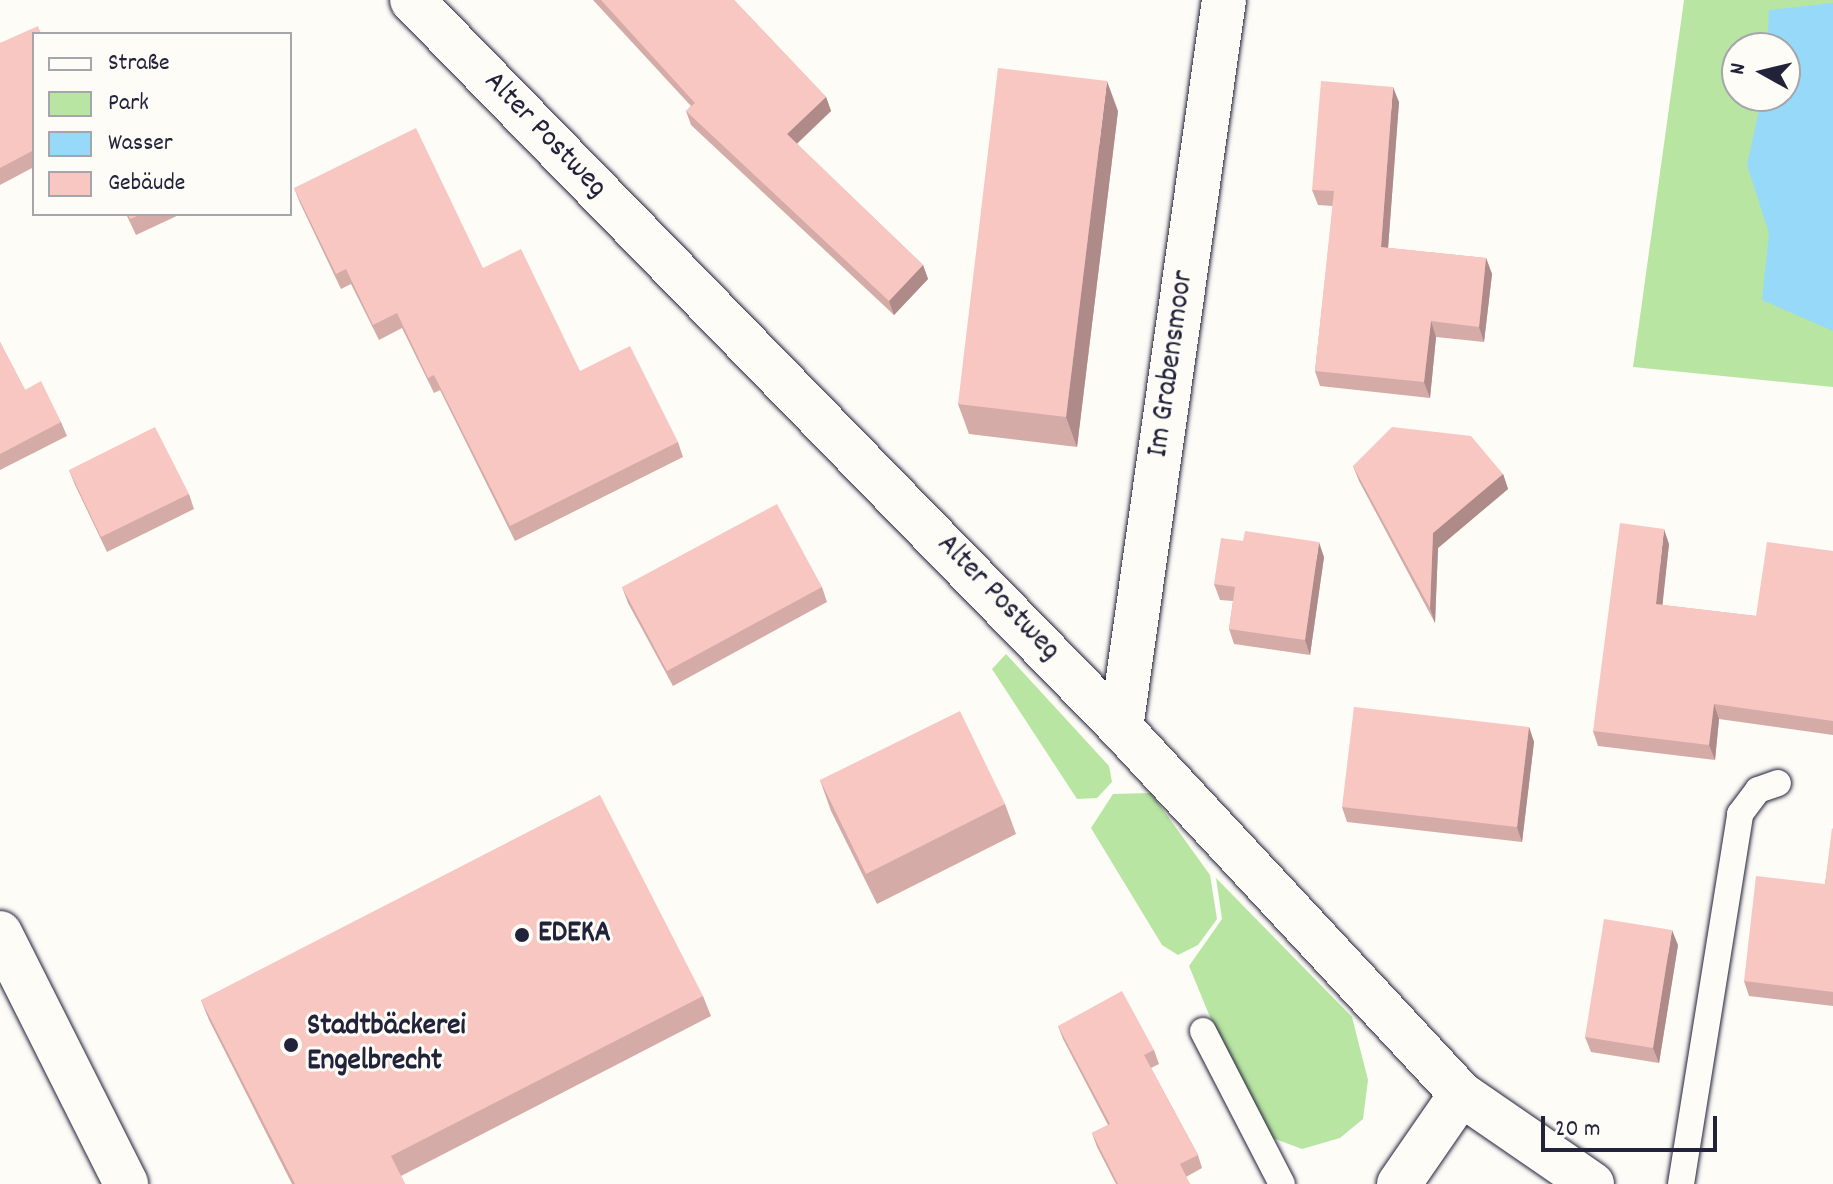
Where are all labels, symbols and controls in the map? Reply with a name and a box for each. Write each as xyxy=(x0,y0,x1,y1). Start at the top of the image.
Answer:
legend xyxy=(32,32,292,216)
north arrow xyxy=(1721,32,1801,112)
text: Straße xyxy=(108,47,170,81)
text: N xyxy=(1723,61,1755,76)
street label: Alter Postweg xyxy=(475,65,613,207)
text: Park xyxy=(108,87,149,121)
text: Wasser xyxy=(108,127,173,161)
text: Gebäude xyxy=(108,167,185,201)
street label: Im Grabensmoor xyxy=(1142,268,1204,460)
street label: Alter Postweg xyxy=(928,528,1066,670)
place label: EDEKA xyxy=(538,917,611,953)
marker: EDEKA xyxy=(513,926,531,944)
place label: Stadtbäckerei Engelbrecht xyxy=(307,1010,466,1080)
marker: Stadtbäckerei Engelbrecht xyxy=(282,1036,300,1054)
scale bar xyxy=(1545,1100,1721,1150)
text: 20 m xyxy=(1555,1113,1601,1147)

